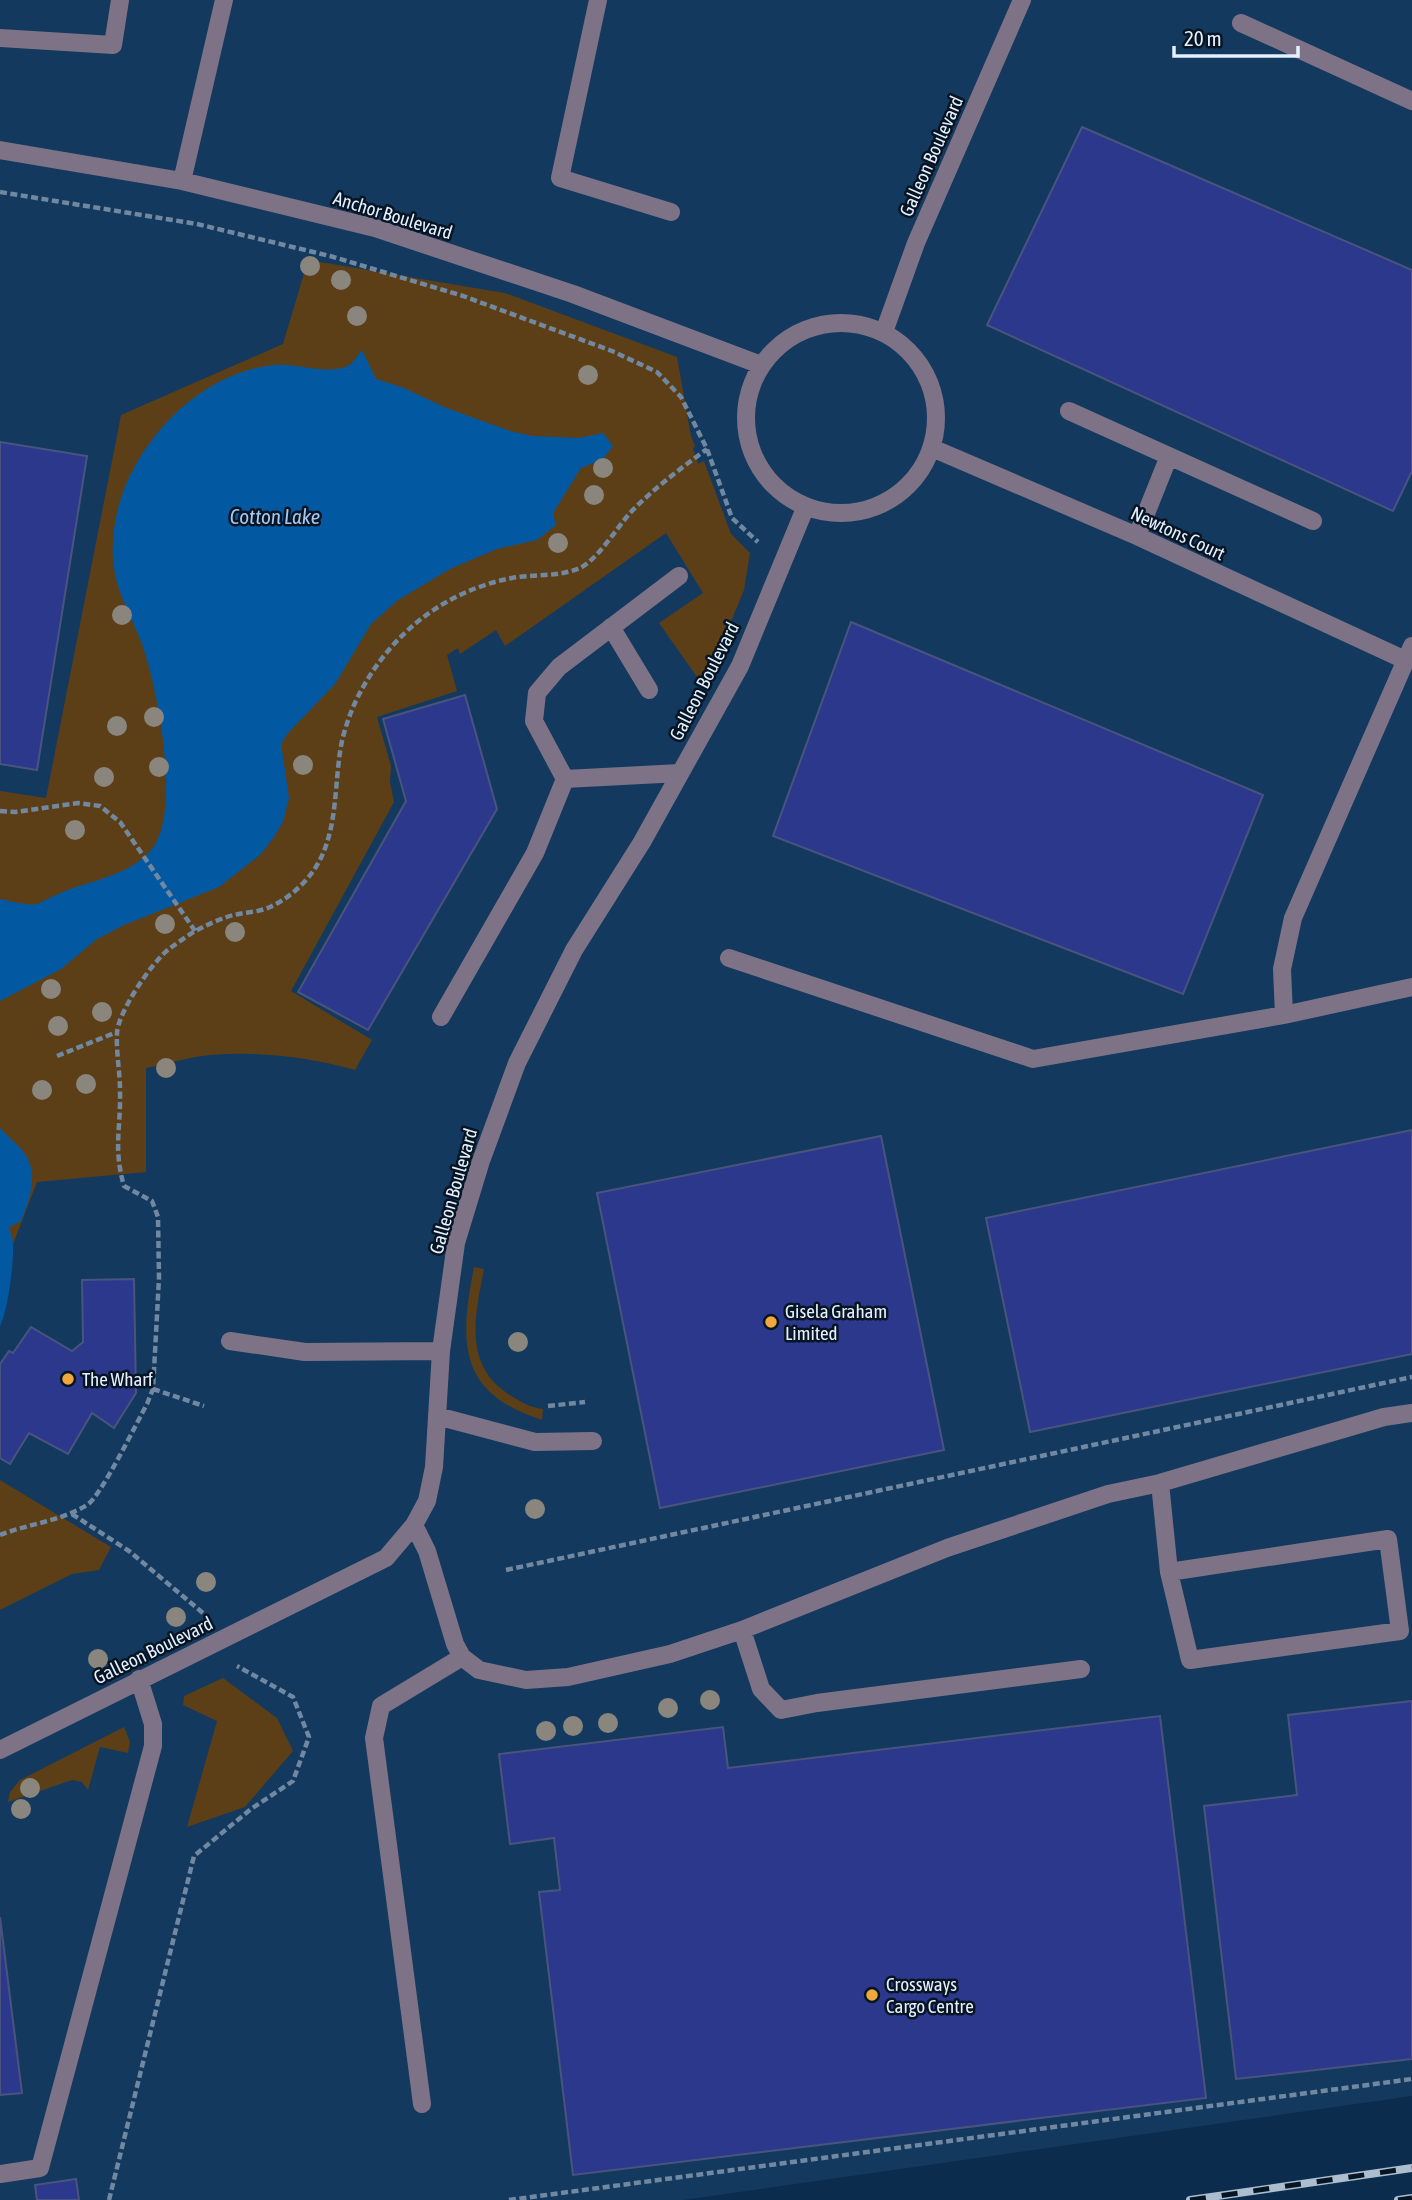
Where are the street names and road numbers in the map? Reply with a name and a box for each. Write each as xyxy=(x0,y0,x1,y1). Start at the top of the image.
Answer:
street label: Galleon Boulevard xyxy=(895,92,967,220)
street label: Anchor Boulevard xyxy=(331,186,455,244)
street label: Newtons Court xyxy=(1127,502,1229,564)
street label: Galleon Boulevard xyxy=(665,618,743,744)
street label: Galleon Boulevard xyxy=(425,1126,481,1256)
street label: Galleon Boulevard xyxy=(90,1612,216,1688)

